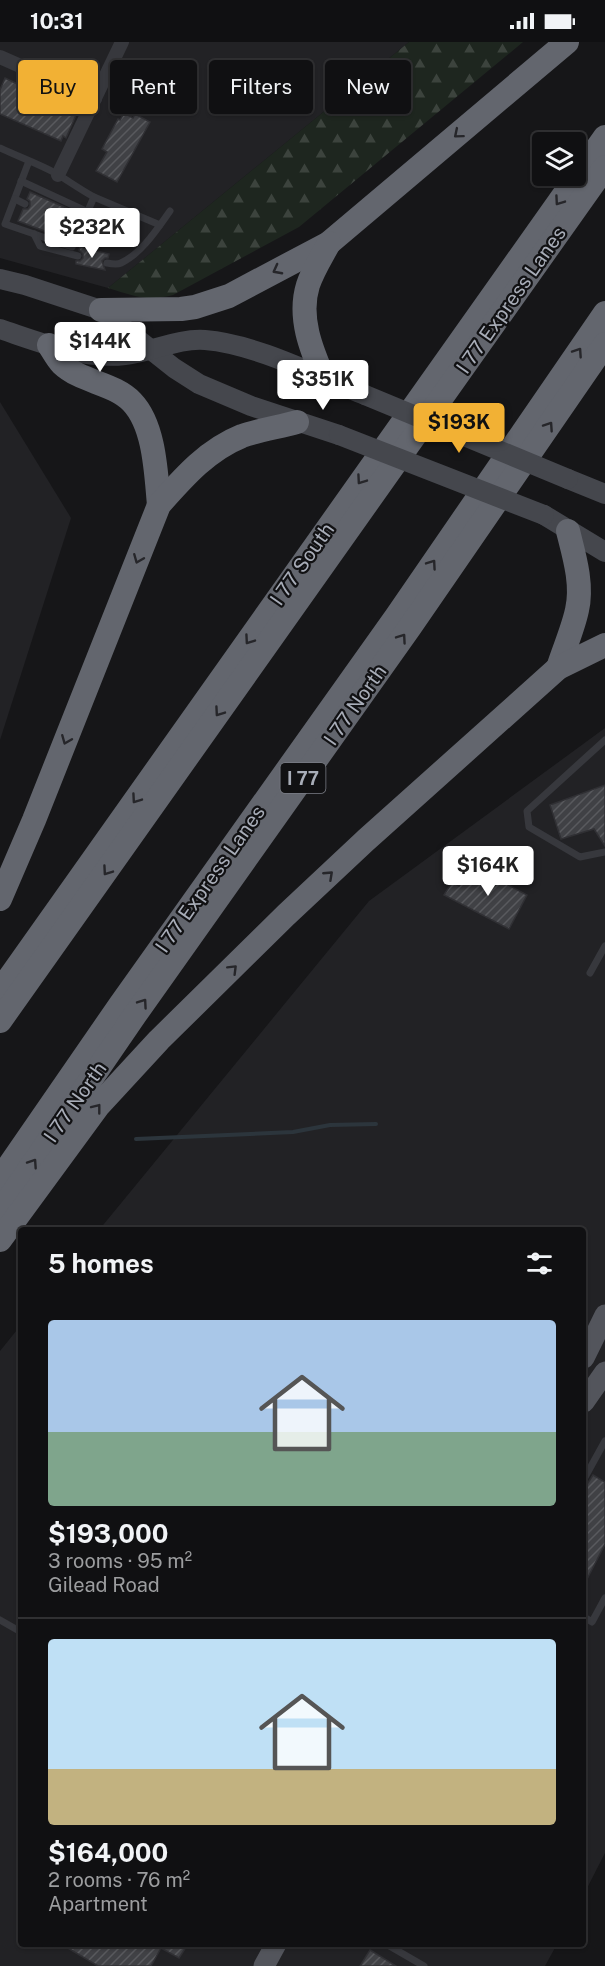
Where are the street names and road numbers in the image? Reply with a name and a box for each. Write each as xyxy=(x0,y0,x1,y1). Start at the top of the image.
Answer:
street label: I 77 Express Lanes xyxy=(451,222,571,378)
street label: I 77 South xyxy=(265,518,339,610)
street label: I 77 North xyxy=(319,660,391,750)
road number: I 77 xyxy=(280,763,326,793)
street label: I 77 Express Lanes xyxy=(150,801,270,957)
street label: I 77 North xyxy=(39,1057,111,1147)

